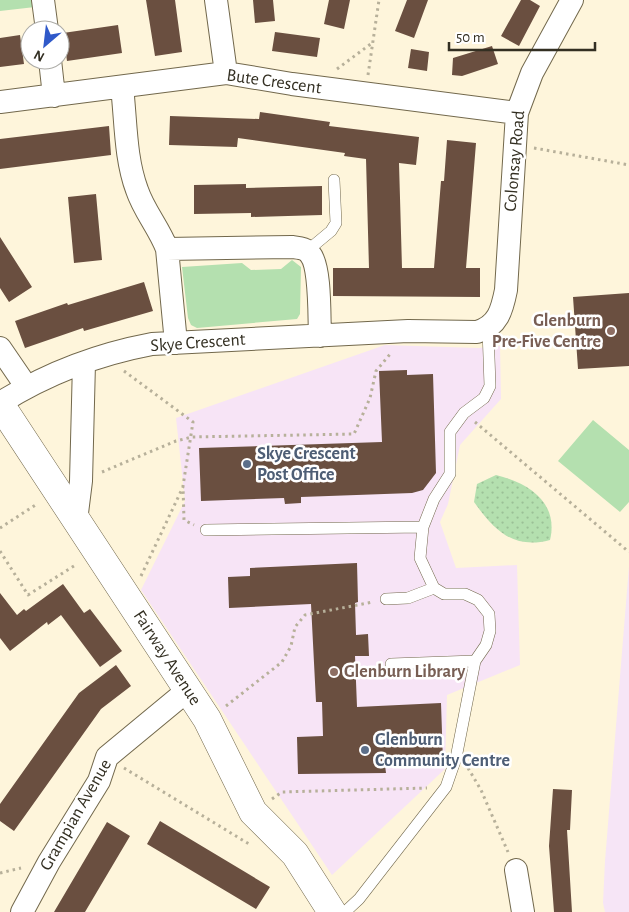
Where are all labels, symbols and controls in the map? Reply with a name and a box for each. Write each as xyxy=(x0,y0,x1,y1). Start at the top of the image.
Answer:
north arrow xyxy=(20,20,70,70)
scale bar xyxy=(449,20,595,52)
text: 50 m xyxy=(456,30,485,45)
text: N xyxy=(32,47,47,64)
street label: Bute Crescent xyxy=(225,66,323,98)
street label: Colonsay Road xyxy=(502,110,528,212)
place label: Glenburn Pre-Five Centre xyxy=(492,312,601,351)
marker: Glenburn Pre-Five Centre xyxy=(605,325,617,337)
street label: Skye Crescent xyxy=(150,331,246,355)
place label: Skye Crescent Post Office xyxy=(257,445,356,484)
marker: Skye Crescent Post Office xyxy=(241,458,253,470)
street label: Fairway Avenue xyxy=(130,607,204,709)
place label: Glenburn Library xyxy=(344,663,466,681)
marker: Glenburn Library xyxy=(328,666,340,678)
place label: Glenburn Community Centre xyxy=(375,731,510,770)
marker: Glenburn Community Centre xyxy=(359,744,371,756)
street label: Grampian Avenue xyxy=(37,756,115,874)

